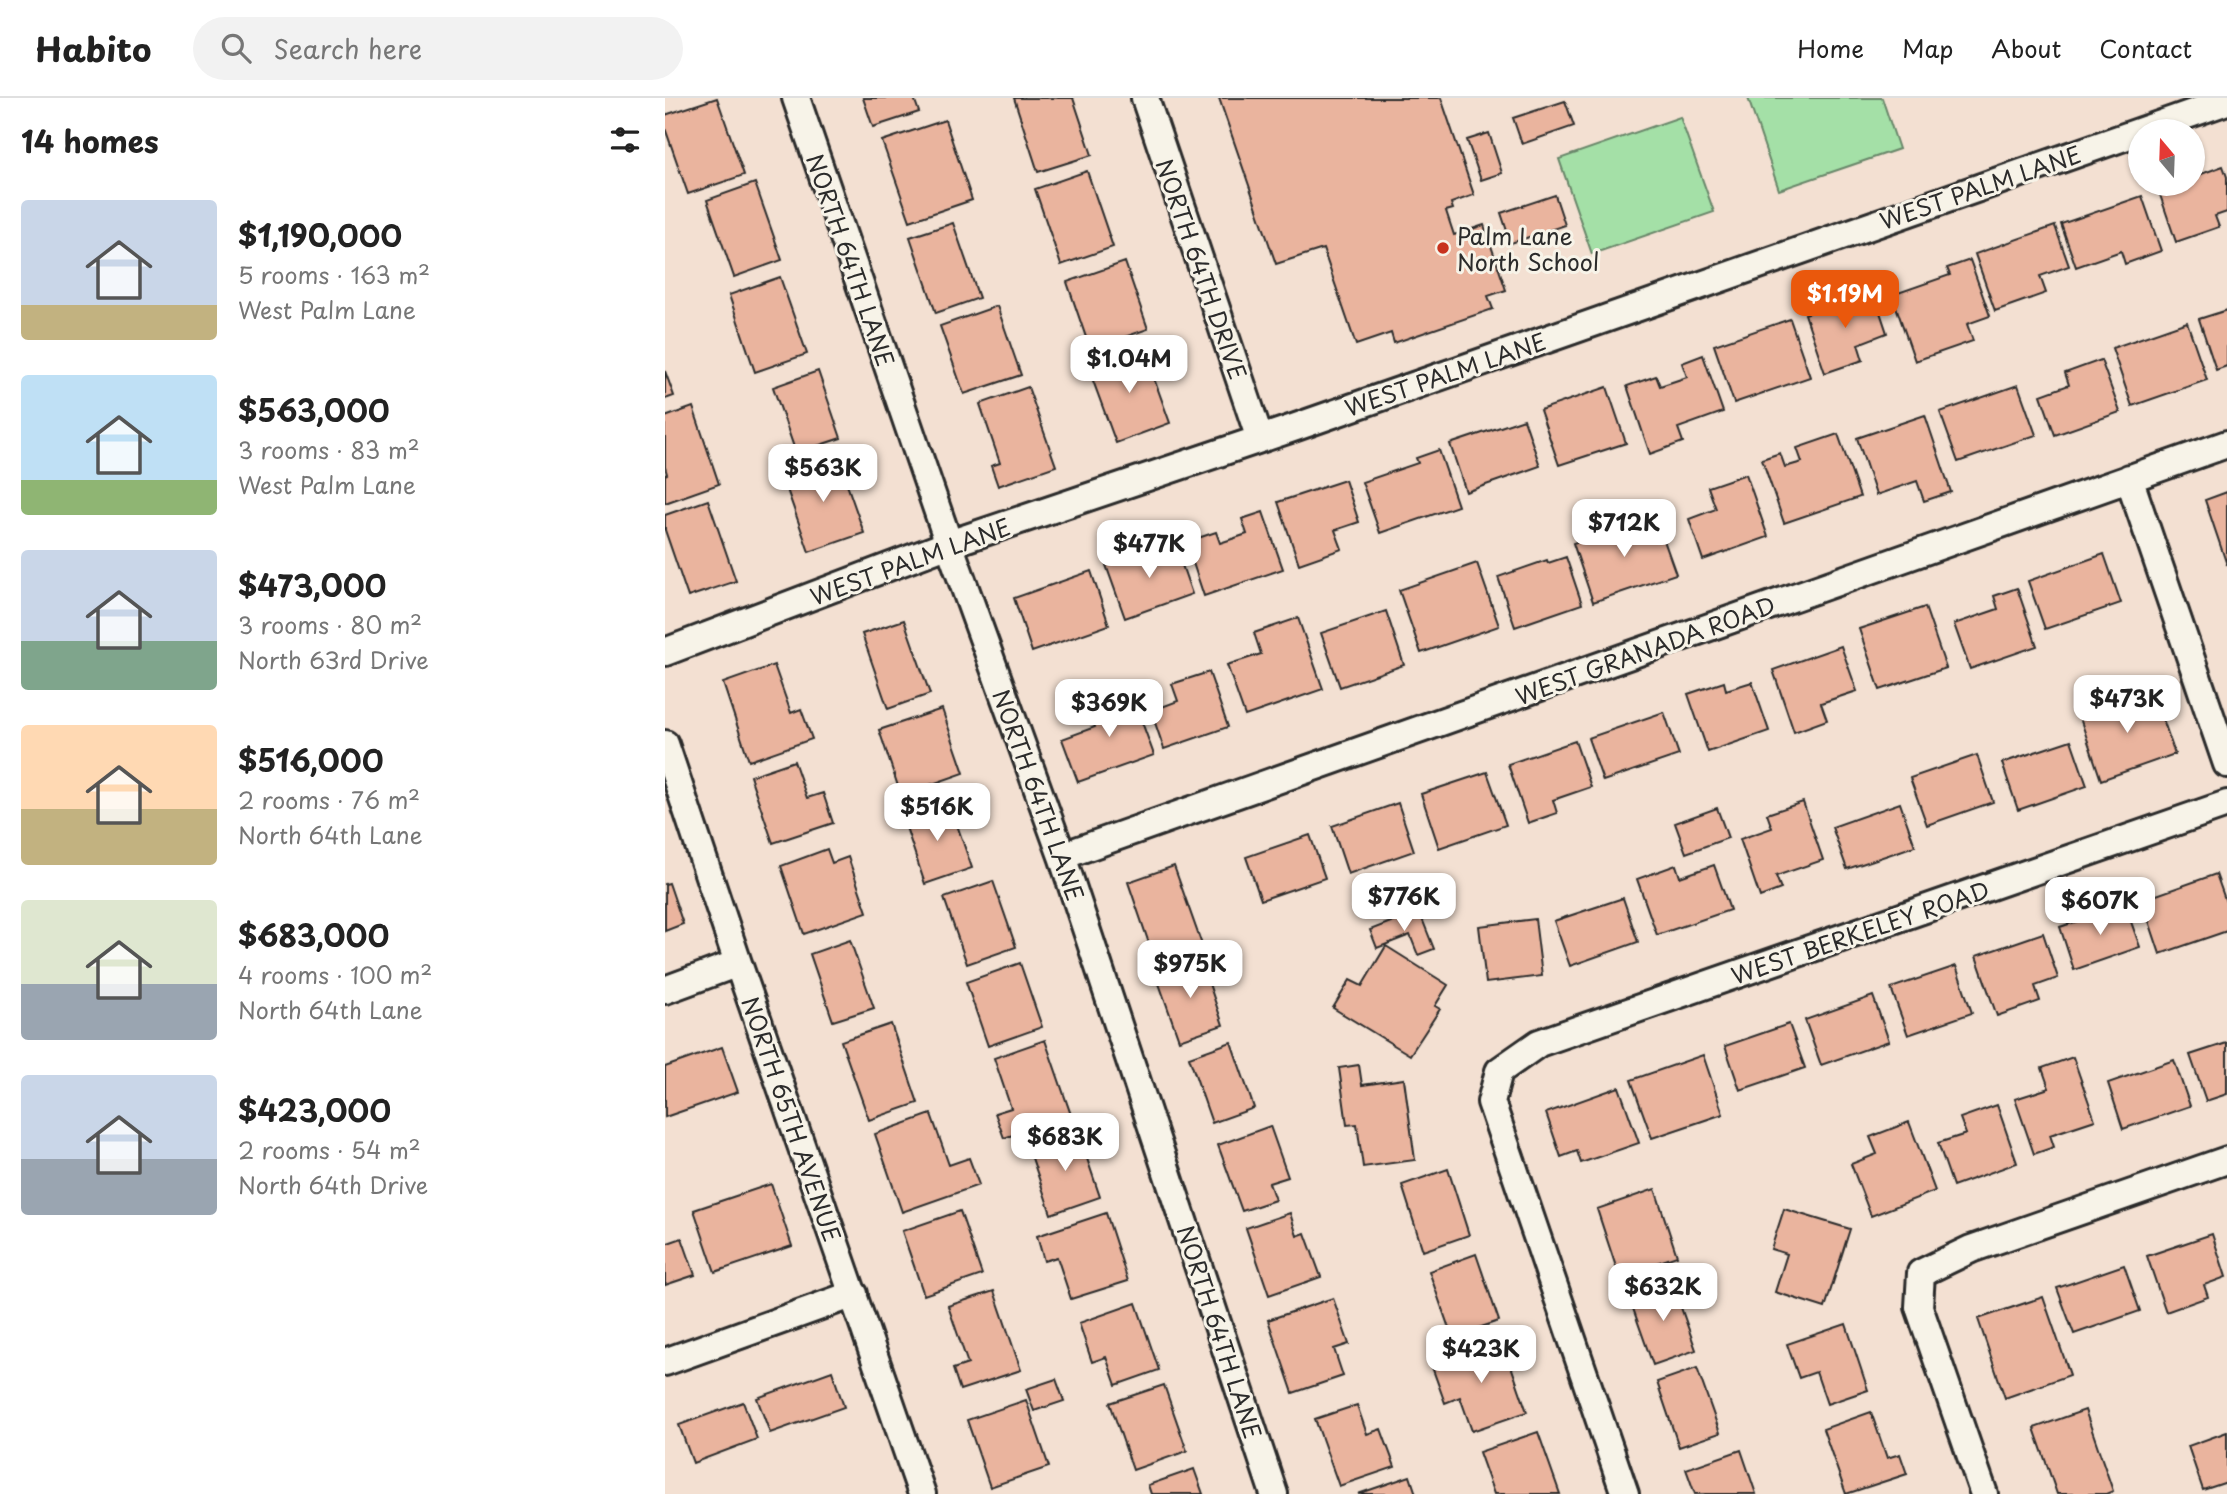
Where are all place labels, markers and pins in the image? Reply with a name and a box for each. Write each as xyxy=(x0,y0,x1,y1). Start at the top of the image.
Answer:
place label: Palm Lane North School xyxy=(1457,218,1599,279)
marker: Palm Lane North School xyxy=(1435,240,1451,256)
pin: $1.19M xyxy=(1788,271,1902,330)
pin: $1.04M xyxy=(1072,336,1186,395)
pin: $563K xyxy=(774,444,872,504)
pin: $712K xyxy=(1575,500,1673,559)
pin: $477K xyxy=(1100,520,1198,580)
pin: $473K xyxy=(2078,676,2176,735)
pin: $369K xyxy=(1060,680,1158,739)
pin: $516K xyxy=(888,784,986,843)
pin: $776K xyxy=(1355,874,1453,933)
pin: $607K xyxy=(2051,878,2149,937)
pin: $975K xyxy=(1141,940,1239,1000)
pin: $683K xyxy=(1016,1114,1114,1173)
pin: $632K xyxy=(1614,1264,1712,1323)
pin: $423K xyxy=(1432,1326,1530,1385)

